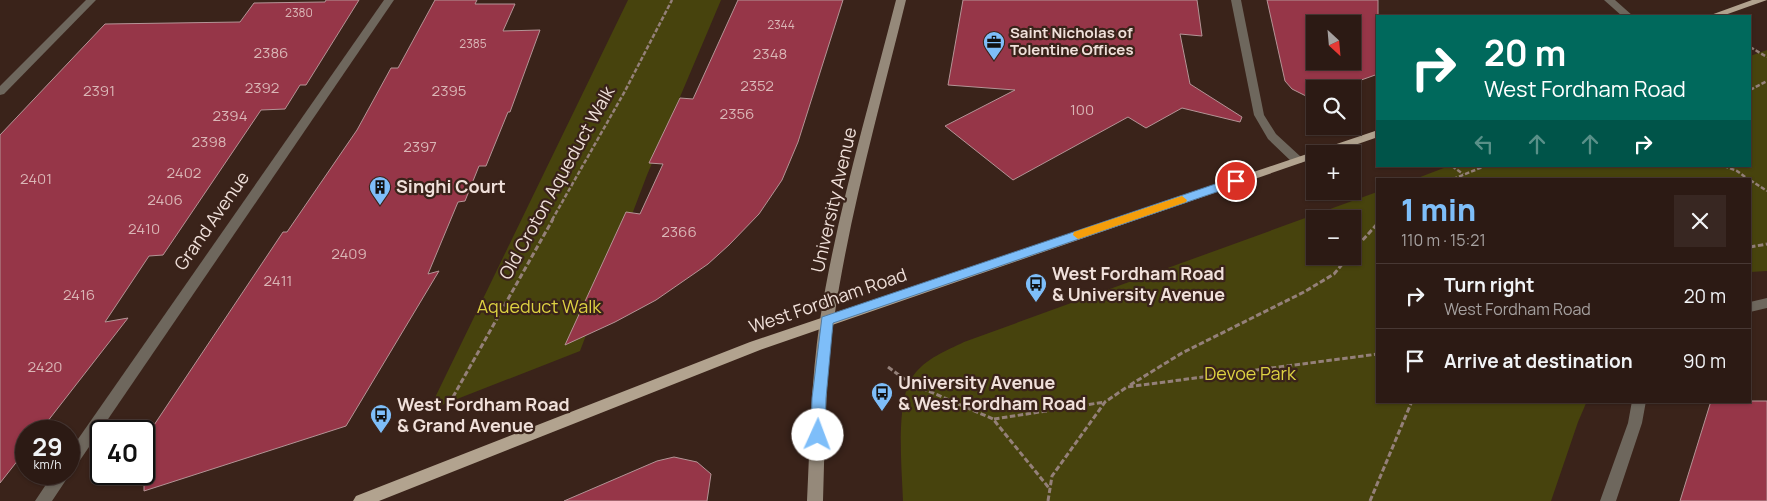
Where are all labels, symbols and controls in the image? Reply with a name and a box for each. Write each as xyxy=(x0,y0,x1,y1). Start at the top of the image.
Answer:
house number: 2380 xyxy=(285,4,313,21)
north arrow xyxy=(1306,15,1361,70)
map controls xyxy=(1306,15,1361,265)
house number: 2344 xyxy=(767,16,795,33)
place label: Saint Nicholas of Tolentine Offices xyxy=(1010,22,1134,60)
text: 20 m xyxy=(1484,29,1566,77)
office icon: Saint Nicholas of Tolentine Offices xyxy=(982,30,1006,61)
house number: 2385 xyxy=(459,35,487,52)
icon: right xyxy=(1401,35,1466,100)
house number: 2386 xyxy=(254,42,288,63)
house number: 2348 xyxy=(753,43,787,64)
text: West Fordham Road xyxy=(1484,74,1686,104)
house number: 2352 xyxy=(740,75,774,96)
house number: 2392 xyxy=(245,77,279,98)
house number: 2391 xyxy=(83,80,115,101)
house number: 2395 xyxy=(432,80,466,101)
button: search xyxy=(1306,80,1361,135)
street label: Old Croton Aqueduct Walk xyxy=(493,81,620,284)
house number: 100 xyxy=(1070,99,1094,120)
house number: 2356 xyxy=(720,103,754,124)
house number: 2394 xyxy=(213,105,248,126)
street label: University Avenue xyxy=(805,125,861,275)
icon: left xyxy=(1470,130,1498,158)
icon: ahead xyxy=(1523,130,1551,158)
icon: ahead xyxy=(1576,130,1604,158)
icon: right xyxy=(1629,130,1657,158)
house number: 2398 xyxy=(192,131,226,152)
house number: 2397 xyxy=(403,136,437,157)
button: + xyxy=(1306,145,1361,200)
pin xyxy=(1215,160,1257,202)
house number: 2402 xyxy=(167,162,201,183)
street label: Grand Avenue xyxy=(168,166,254,275)
icon: arrive xyxy=(1222,167,1250,195)
house number: 2401 xyxy=(20,168,52,189)
place label: Singhi Court xyxy=(396,174,506,198)
building icon: Singhi Court xyxy=(368,175,392,206)
house number: 2406 xyxy=(147,189,183,210)
text: 1 min xyxy=(1401,189,1476,230)
button: close xyxy=(1674,195,1726,247)
button: − xyxy=(1306,210,1361,265)
house number: 2410 xyxy=(128,218,160,239)
house number: 2366 xyxy=(661,221,697,242)
text: 110 m · 15:21 xyxy=(1401,229,1486,251)
house number: 2409 xyxy=(331,243,367,264)
place label: West Fordham Road & University Avenue xyxy=(1052,261,1225,306)
street label: West Fordham Road xyxy=(746,262,910,338)
house number: 2411 xyxy=(264,270,292,291)
bus stop icon: West Fordham Road & University Avenue xyxy=(1024,272,1048,303)
text: Turn right xyxy=(1444,272,1534,298)
icon: right xyxy=(1401,282,1429,310)
text: 20 m xyxy=(1684,283,1726,309)
house number: 2416 xyxy=(63,284,95,305)
park label: Aqueduct Walk xyxy=(477,294,602,318)
text: West Fordham Road xyxy=(1444,298,1591,320)
icon: arrive xyxy=(1401,347,1429,375)
text: Arrive at destination xyxy=(1444,348,1633,374)
text: 90 m xyxy=(1683,348,1726,374)
house number: 2420 xyxy=(28,356,62,377)
park label: Devoe Park xyxy=(1204,361,1297,385)
place label: University Avenue & West Fordham Road xyxy=(898,370,1086,415)
bus stop icon: University Avenue & West Fordham Road xyxy=(870,381,894,412)
place label: West Fordham Road & Grand Avenue xyxy=(397,392,570,437)
bus stop icon: West Fordham Road & Grand Avenue xyxy=(369,403,393,434)
position arrow xyxy=(791,408,843,460)
speed limit sign: 40 xyxy=(90,420,155,485)
text: 29 xyxy=(32,429,63,464)
text: km/h xyxy=(34,456,61,473)

